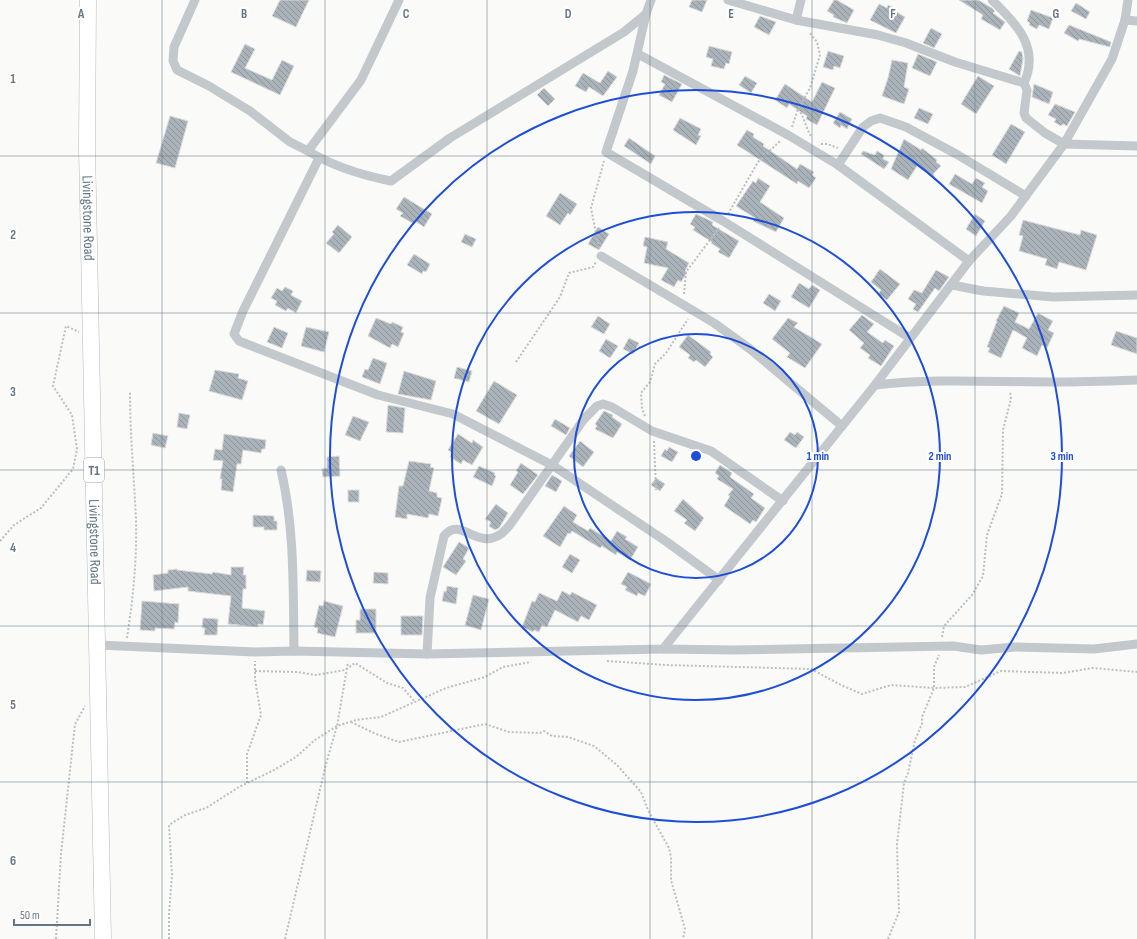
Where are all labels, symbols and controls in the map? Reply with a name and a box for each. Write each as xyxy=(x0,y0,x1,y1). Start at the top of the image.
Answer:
text: A xyxy=(77,6,85,22)
text: B xyxy=(241,6,247,22)
text: C xyxy=(403,6,410,22)
text: D xyxy=(565,6,572,22)
text: E xyxy=(728,6,734,22)
text: F xyxy=(890,6,896,22)
text: G xyxy=(1053,6,1060,22)
text: 1 xyxy=(10,71,16,87)
street label: Livingstone Road xyxy=(78,175,98,261)
text: 2 xyxy=(10,227,16,243)
text: 3 xyxy=(10,384,16,400)
centre of rings xyxy=(689,449,703,463)
text: 1 min xyxy=(807,449,829,464)
text: 2 min xyxy=(929,449,951,464)
text: 3 min xyxy=(1051,449,1073,464)
road number: T1 xyxy=(84,458,104,482)
street label: Livingstone Road xyxy=(84,499,105,585)
text: 4 xyxy=(10,540,16,556)
text: 5 xyxy=(10,697,16,713)
text: 6 xyxy=(10,853,16,869)
scale bar xyxy=(14,901,90,927)
text: 50 m xyxy=(20,908,40,923)

